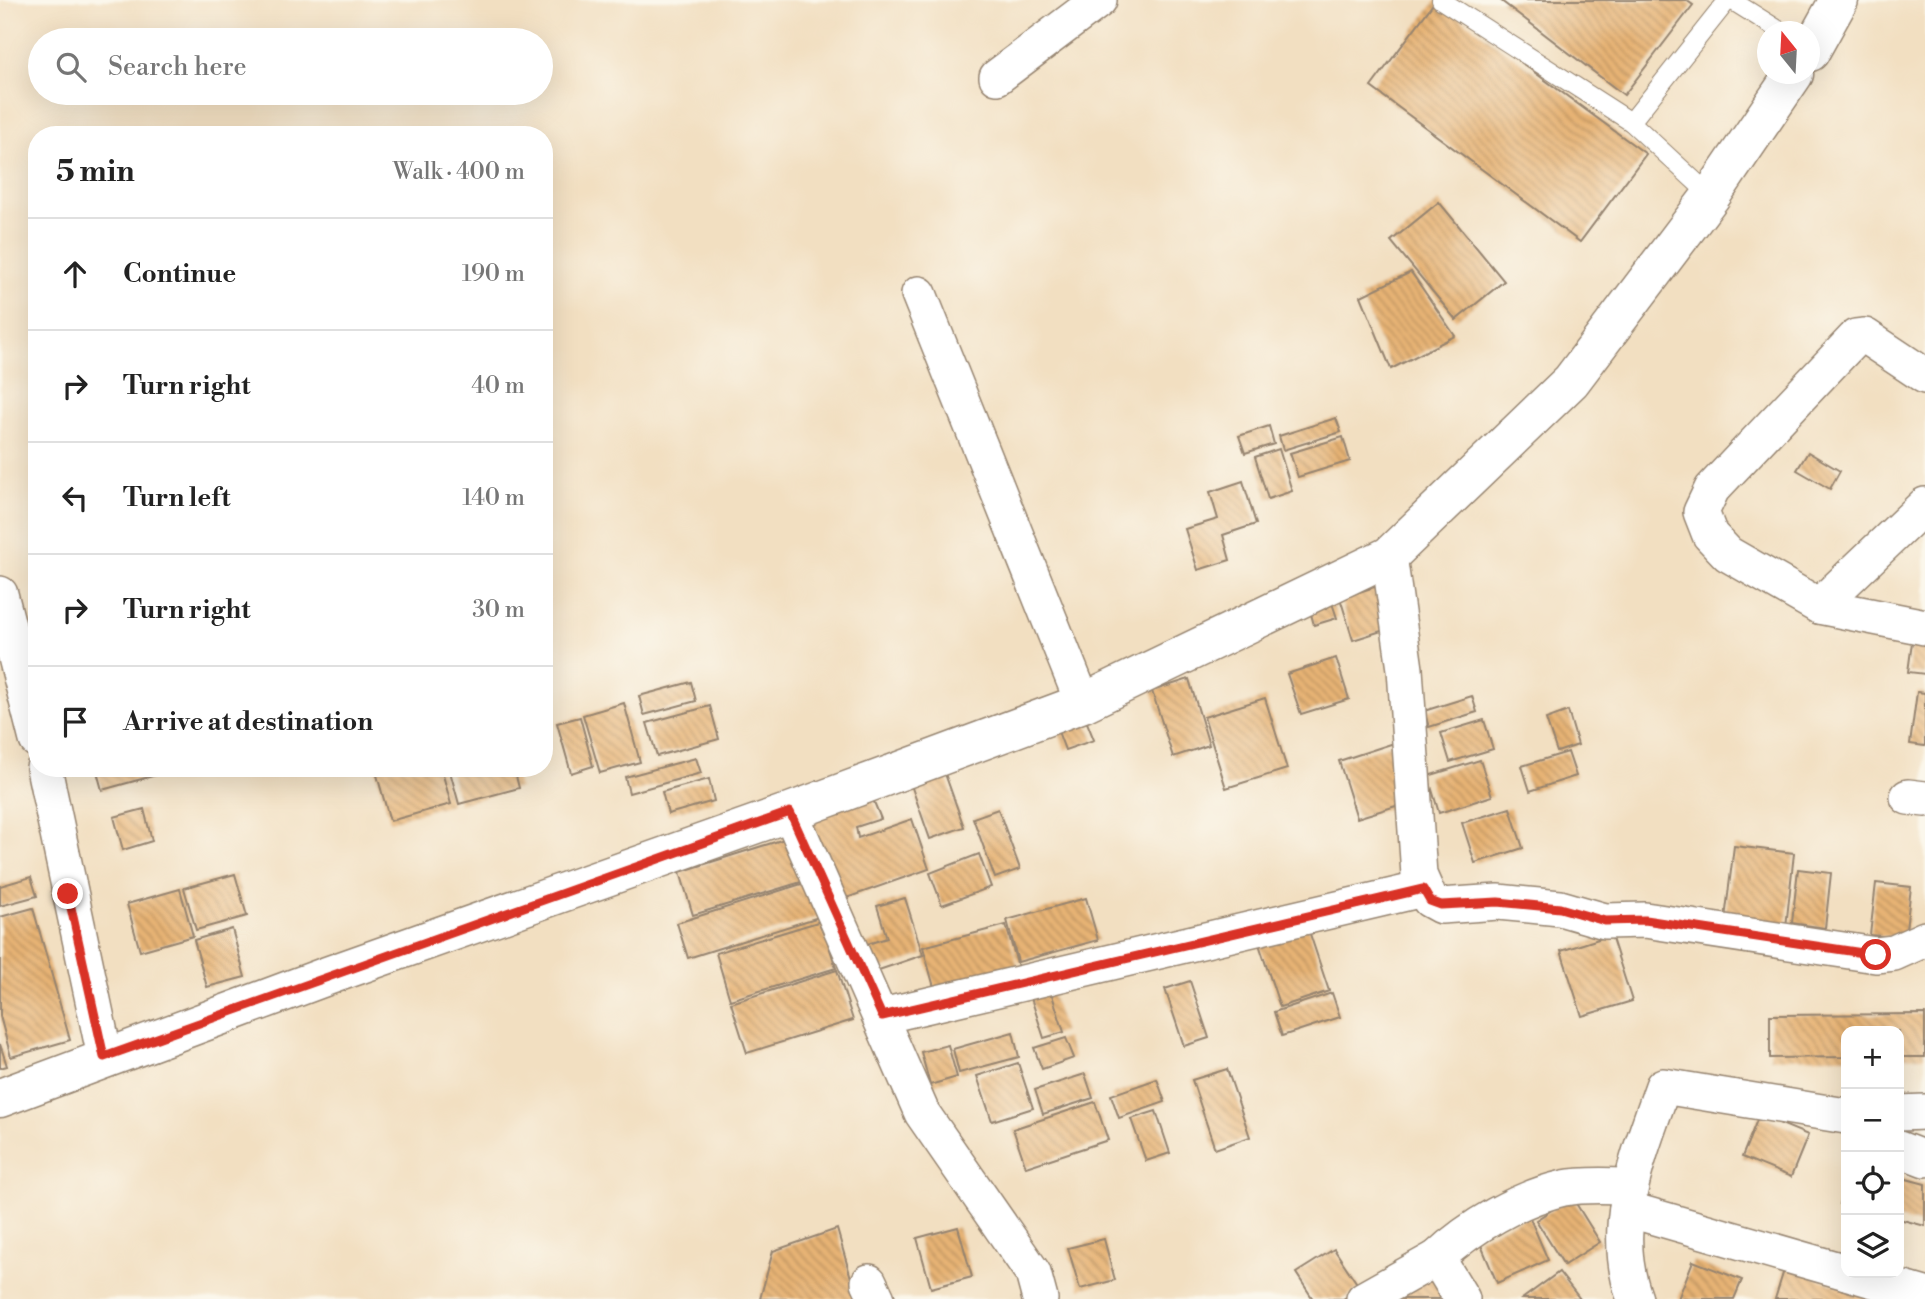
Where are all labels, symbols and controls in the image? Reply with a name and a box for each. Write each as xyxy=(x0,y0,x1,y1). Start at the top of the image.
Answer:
north arrow xyxy=(1757,21,1820,84)
search box xyxy=(28,28,553,105)
icon: search xyxy=(52,48,90,86)
text: Search here xyxy=(108,51,247,83)
text: 5 min xyxy=(56,153,135,191)
text: Walk · 400 m xyxy=(393,158,525,186)
icon: ahead xyxy=(56,255,94,293)
text: Continue xyxy=(123,258,236,290)
text: 190 m xyxy=(462,260,525,288)
icon: right xyxy=(56,367,94,405)
text: Turn right xyxy=(123,370,251,402)
text: 40 m xyxy=(471,372,525,400)
icon: left xyxy=(56,479,94,517)
text: Turn left xyxy=(123,482,231,514)
text: 140 m xyxy=(462,484,525,512)
icon: right xyxy=(56,591,94,629)
text: Turn right xyxy=(123,594,251,626)
text: 30 m xyxy=(472,596,525,624)
icon: arrive xyxy=(56,703,94,741)
text: Arrive at destination xyxy=(123,706,373,738)
route end xyxy=(52,878,83,909)
route start xyxy=(1860,939,1891,970)
map controls xyxy=(1841,1026,1904,1278)
button: + xyxy=(1841,1026,1904,1089)
button: − xyxy=(1841,1089,1904,1152)
button: locate xyxy=(1841,1152,1904,1215)
button: layers xyxy=(1841,1215,1904,1278)

